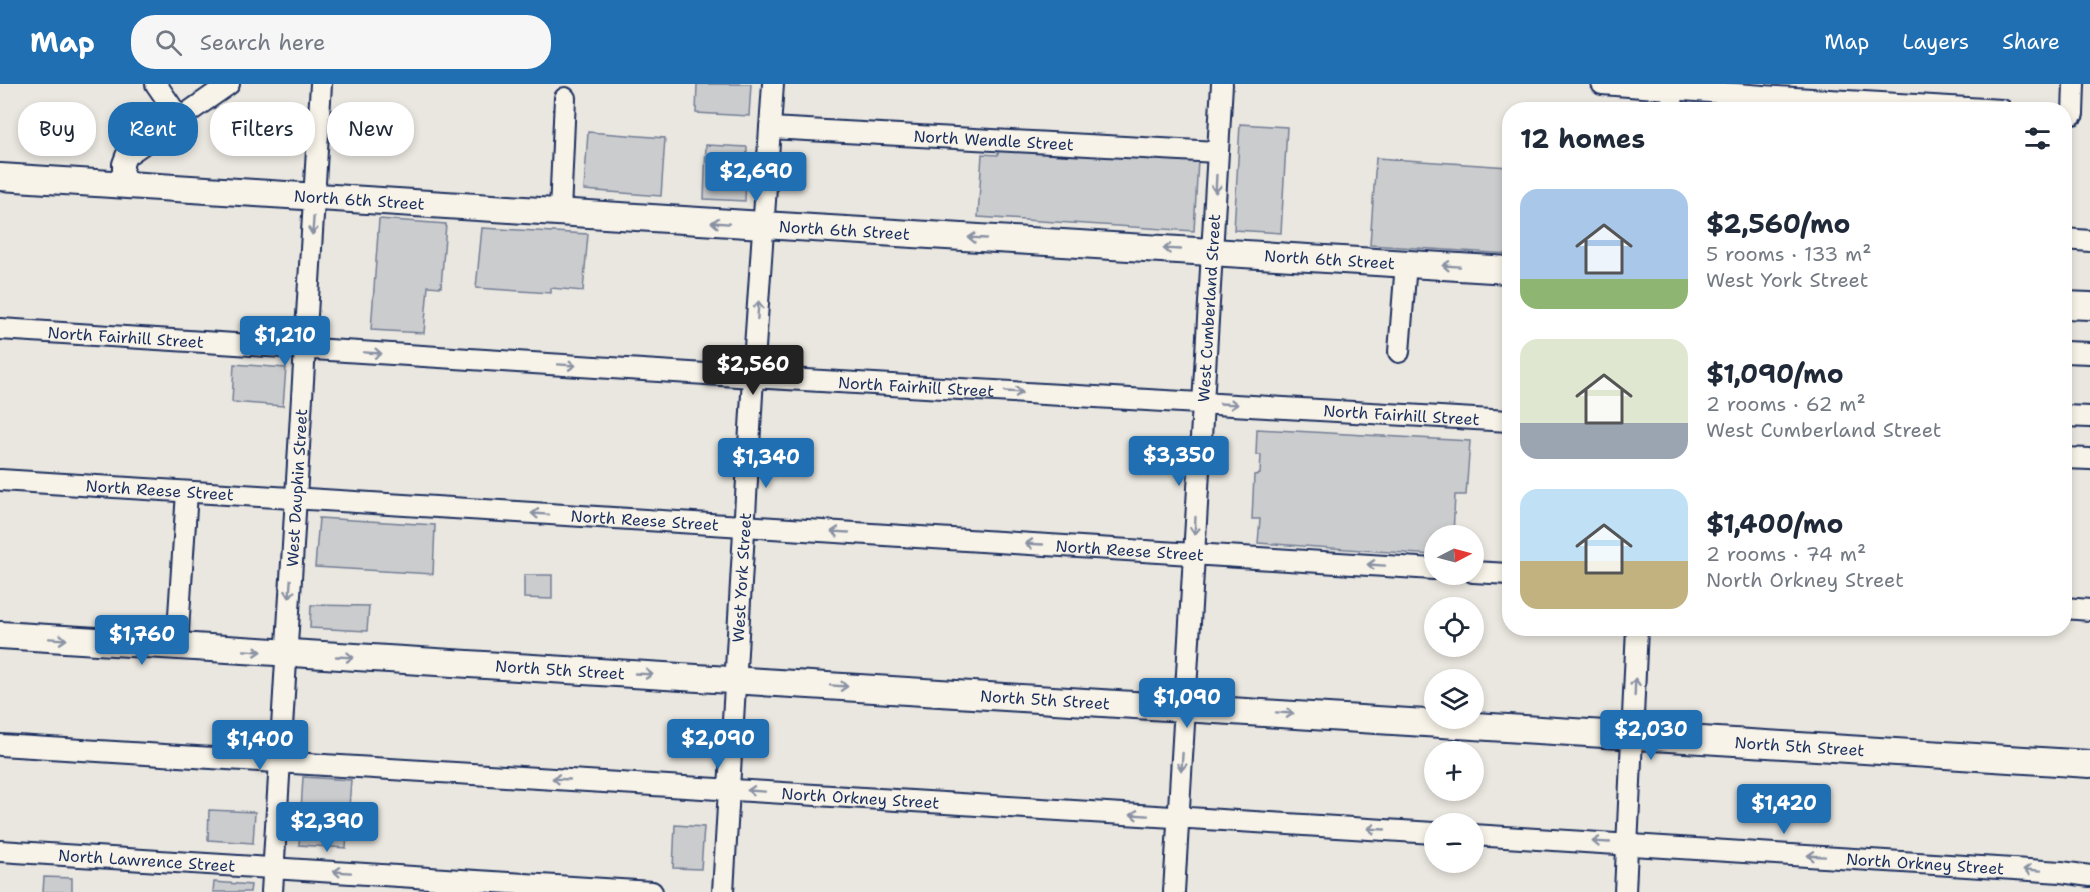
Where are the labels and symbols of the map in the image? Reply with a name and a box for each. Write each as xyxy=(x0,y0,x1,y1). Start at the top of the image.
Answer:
street label: North Wendle Street xyxy=(913,126,1074,155)
pin: $2,690 xyxy=(707,152,805,203)
one-way arrow xyxy=(1210,174,1221,194)
street label: North 6th Street xyxy=(293,186,425,215)
street label: West Cumberland Street xyxy=(1193,213,1225,403)
one-way arrow xyxy=(307,216,318,236)
street label: North 6th Street xyxy=(778,216,910,245)
one-way arrow xyxy=(710,217,730,228)
one-way arrow xyxy=(968,232,988,243)
one-way arrow xyxy=(1163,243,1183,254)
street label: North 6th Street xyxy=(1263,245,1395,274)
one-way arrow xyxy=(1441,260,1461,271)
one-way arrow xyxy=(753,300,764,320)
pin: $1,210 xyxy=(236,316,334,367)
street label: North Fairhill Street xyxy=(47,322,204,353)
pin: $2,560 xyxy=(704,345,802,396)
one-way arrow xyxy=(362,347,382,358)
one-way arrow xyxy=(557,360,577,371)
street label: North Fairhill Street xyxy=(837,372,995,402)
one-way arrow xyxy=(1003,386,1023,397)
one-way arrow xyxy=(1219,399,1239,410)
street label: North Fairhill Street xyxy=(1323,400,1480,430)
street label: West Dauphin Street xyxy=(282,408,312,567)
pin: $3,350 xyxy=(1130,436,1228,487)
pin: $1,340 xyxy=(717,438,815,489)
street label: North Reese Street xyxy=(85,475,234,505)
street label: North Reese Street xyxy=(570,505,720,536)
one-way arrow xyxy=(531,508,551,519)
street label: West York Street xyxy=(728,512,756,643)
one-way arrow xyxy=(1190,515,1201,535)
north arrow xyxy=(1424,525,1484,585)
one-way arrow xyxy=(830,527,850,538)
street label: North Reese Street xyxy=(1055,536,1205,566)
one-way arrow xyxy=(1025,538,1045,549)
one-way arrow xyxy=(1366,560,1386,571)
one-way arrow xyxy=(285,578,296,598)
pin: $1,760 xyxy=(93,615,191,666)
one-way arrow xyxy=(48,633,68,644)
one-way arrow xyxy=(243,646,262,657)
one-way arrow xyxy=(334,651,354,662)
street label: North 5th Street xyxy=(494,656,625,685)
one-way arrow xyxy=(634,669,654,680)
one-way arrow xyxy=(1629,677,1640,697)
pin: $1,090 xyxy=(1138,678,1236,729)
one-way arrow xyxy=(828,680,848,691)
street label: North 5th Street xyxy=(979,686,1110,714)
one-way arrow xyxy=(1274,708,1294,719)
pin: $2,030 xyxy=(1602,710,1700,761)
pin: $2,090 xyxy=(669,719,767,770)
pin: $1,400 xyxy=(211,720,309,771)
street label: North 5th Street xyxy=(1734,732,1865,761)
one-way arrow xyxy=(1176,752,1187,772)
one-way arrow xyxy=(552,774,572,785)
street label: North Orkney Street xyxy=(781,783,940,814)
pin: $1,420 xyxy=(1735,784,1833,835)
one-way arrow xyxy=(746,785,766,796)
pin: $2,390 xyxy=(278,802,376,853)
one-way arrow xyxy=(1130,810,1149,821)
one-way arrow xyxy=(1366,824,1386,835)
one-way arrow xyxy=(1591,837,1611,848)
street label: North Lawrence Street xyxy=(57,845,236,877)
street label: North Orkney Street xyxy=(1845,848,2005,879)
one-way arrow xyxy=(1807,851,1827,862)
one-way arrow xyxy=(2022,864,2042,875)
one-way arrow xyxy=(332,867,352,878)

